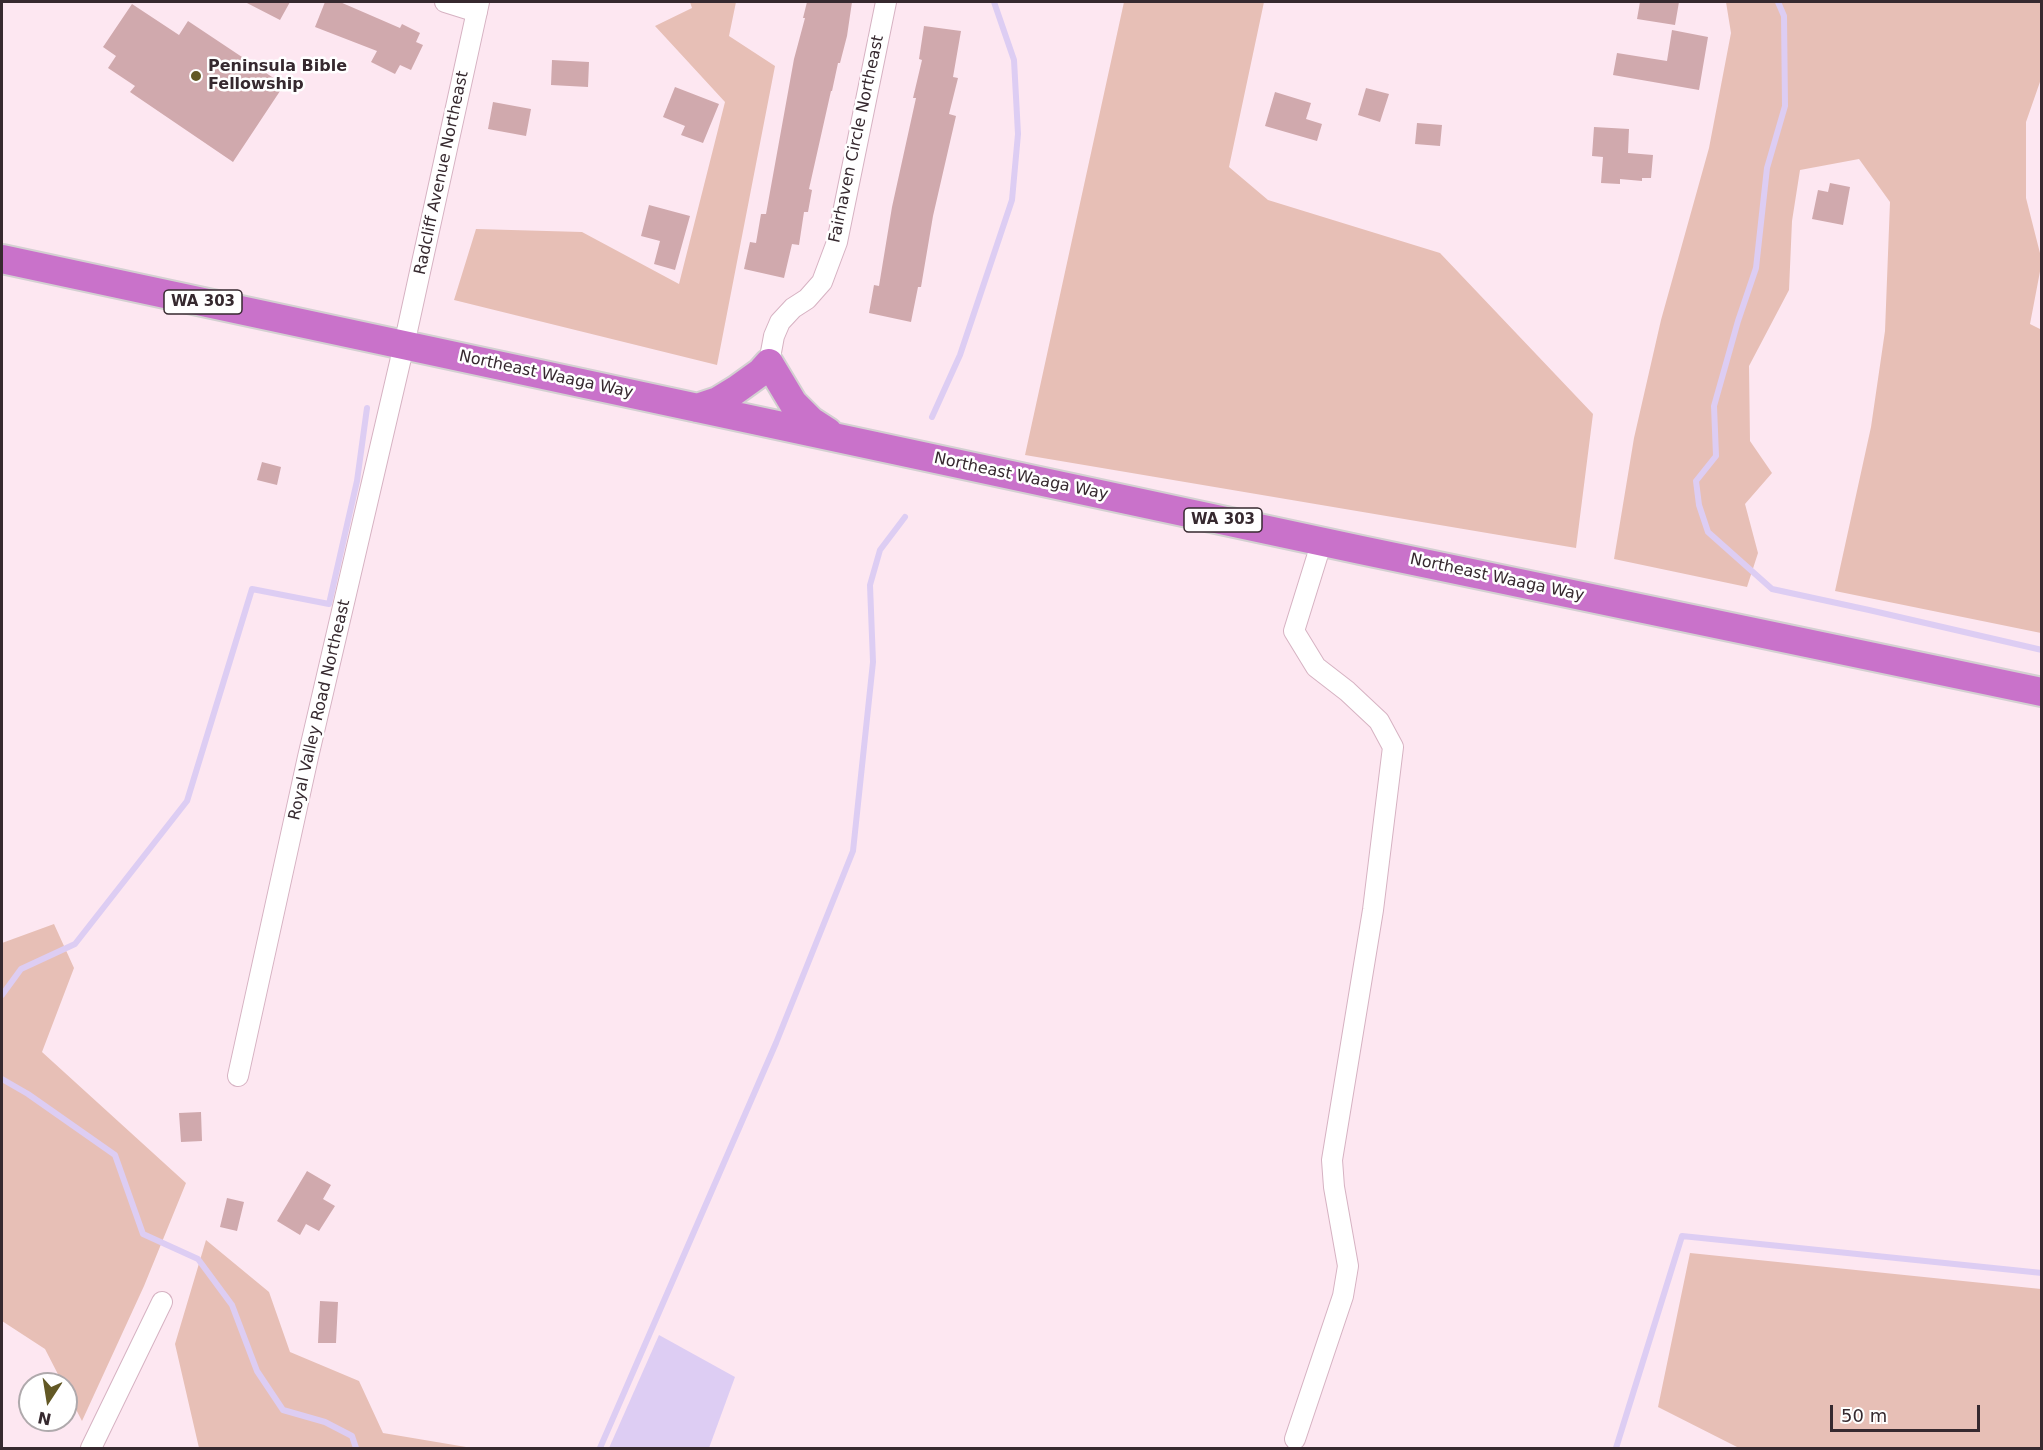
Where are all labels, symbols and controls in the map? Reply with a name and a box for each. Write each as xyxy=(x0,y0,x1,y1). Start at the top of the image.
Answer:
street label: Fairhaven Circle Northeast xyxy=(826,33,888,245)
place label: Peninsula Bible Fellowship xyxy=(208,57,347,95)
marker: Peninsula Bible Fellowship xyxy=(189,69,203,83)
street label: Radcliff Avenue Northeast xyxy=(411,69,473,277)
road number: WA 303 xyxy=(164,290,242,314)
street label: Northeast Waaga Way xyxy=(457,347,635,403)
street label: Northeast Waaga Way xyxy=(932,449,1110,505)
road number: WA 303 xyxy=(1184,508,1262,532)
street label: Northeast Waaga Way xyxy=(1408,550,1586,606)
street label: Royal Valley Road Northeast xyxy=(285,598,355,822)
north arrow xyxy=(18,1372,78,1432)
scale bar xyxy=(1833,1393,1983,1431)
text: 50 m xyxy=(1841,1405,1887,1426)
text: N xyxy=(36,1407,53,1429)

